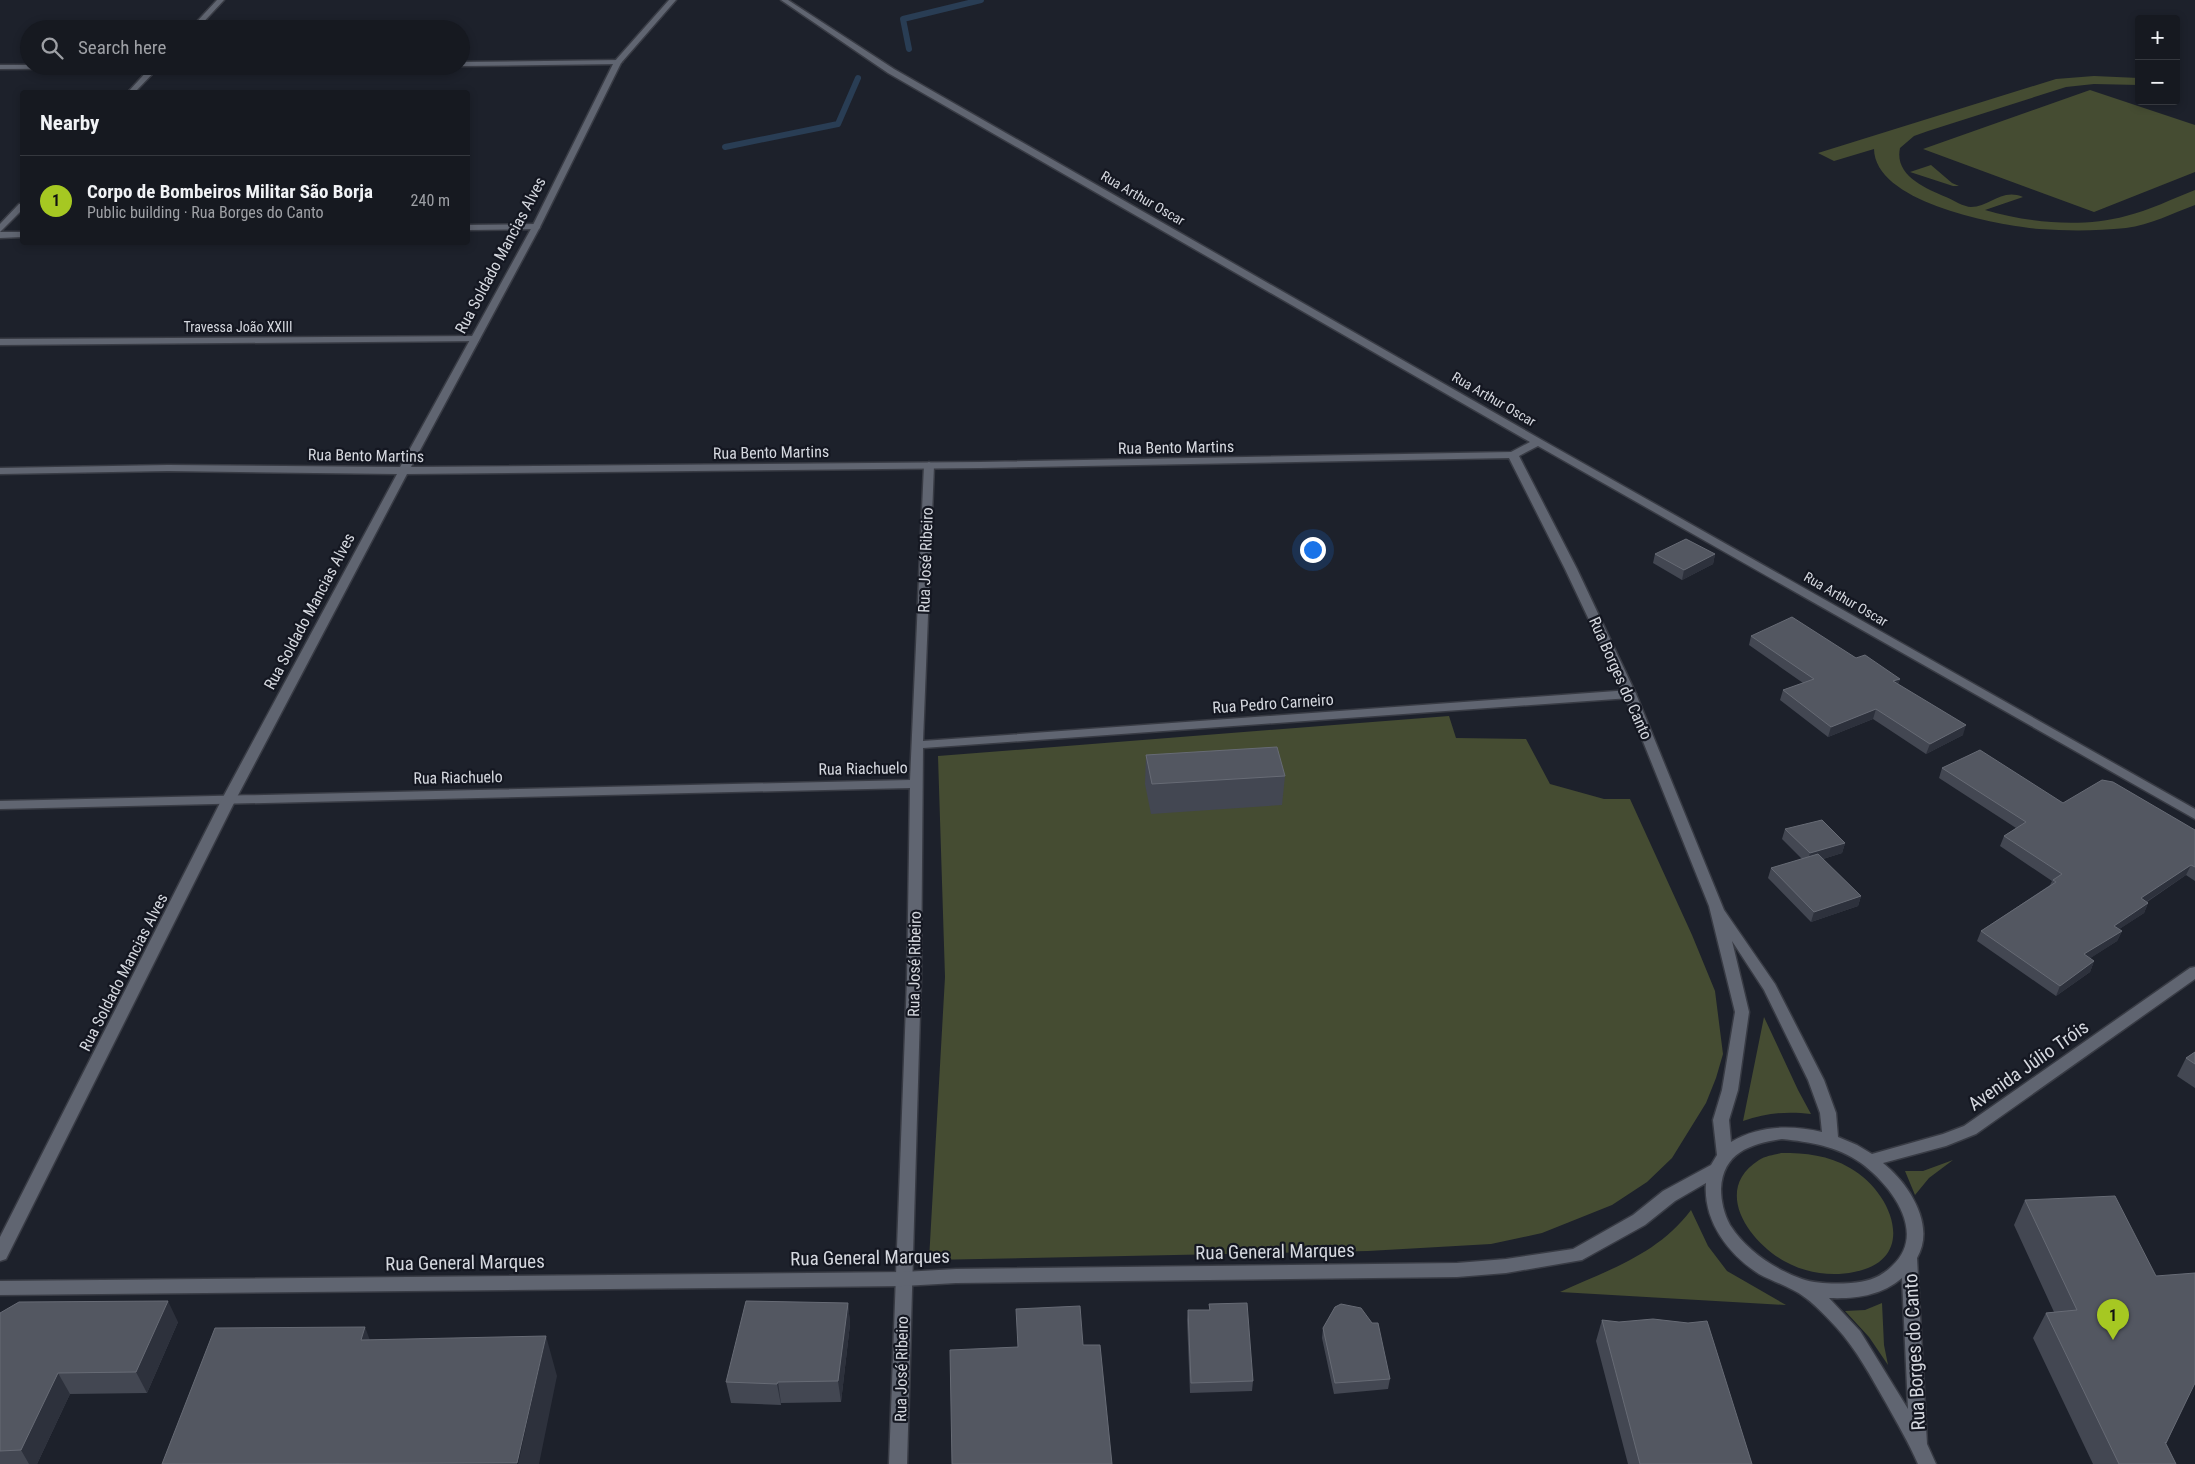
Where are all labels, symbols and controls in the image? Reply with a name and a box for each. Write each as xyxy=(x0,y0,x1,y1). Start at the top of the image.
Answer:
map controls xyxy=(2135,15,2180,105)
button: + xyxy=(2135,15,2180,60)
search box xyxy=(20,20,470,75)
icon: search xyxy=(38,34,66,62)
text: Search here xyxy=(78,36,166,59)
button: − xyxy=(2135,60,2180,105)
text: Nearby xyxy=(40,111,99,135)
street label: Rua Arthur Oscar xyxy=(1098,168,1188,228)
street label: Rua Soldado Mancias Alves xyxy=(451,174,550,337)
text: Corpo de Bombeiros Militar São Borja xyxy=(87,180,373,203)
text: 1 xyxy=(52,191,60,210)
text: 240 m xyxy=(411,191,450,210)
text: Public building · Rua Borges do Canto xyxy=(87,203,324,222)
street label: Travessa João XXIII xyxy=(183,319,293,335)
street label: Rua Arthur Oscar xyxy=(1449,369,1539,429)
street label: Rua Bento Martins xyxy=(1118,437,1234,458)
street label: Rua Bento Martins xyxy=(713,442,829,463)
street label: Rua Bento Martins xyxy=(308,445,424,466)
street label: Rua José Ribeiro xyxy=(914,507,937,613)
street label: Rua Soldado Mancias Alves xyxy=(260,530,359,693)
your location xyxy=(1300,537,1326,563)
street label: Rua Arthur Oscar xyxy=(1801,569,1891,629)
street label: Rua Borges do Canto xyxy=(1585,614,1656,742)
street label: Rua Pedro Carneiro xyxy=(1212,690,1334,717)
street label: Rua Riachuelo xyxy=(818,758,908,779)
street label: Rua Riachuelo xyxy=(413,767,503,788)
street label: Rua Soldado Mancias Alves xyxy=(75,890,172,1054)
street label: Rua José Ribeiro xyxy=(904,911,925,1017)
street label: Avenida Júlio Tróis xyxy=(1964,1015,2093,1116)
street label: Rua General Marques xyxy=(1195,1239,1355,1264)
street label: Rua General Marques xyxy=(790,1245,950,1270)
street label: Rua General Marques xyxy=(385,1250,545,1275)
street label: Rua Borges do Canto xyxy=(1899,1273,1930,1431)
pin: 1 xyxy=(2097,1299,2129,1340)
street label: Rua José Ribeiro xyxy=(891,1316,912,1422)

